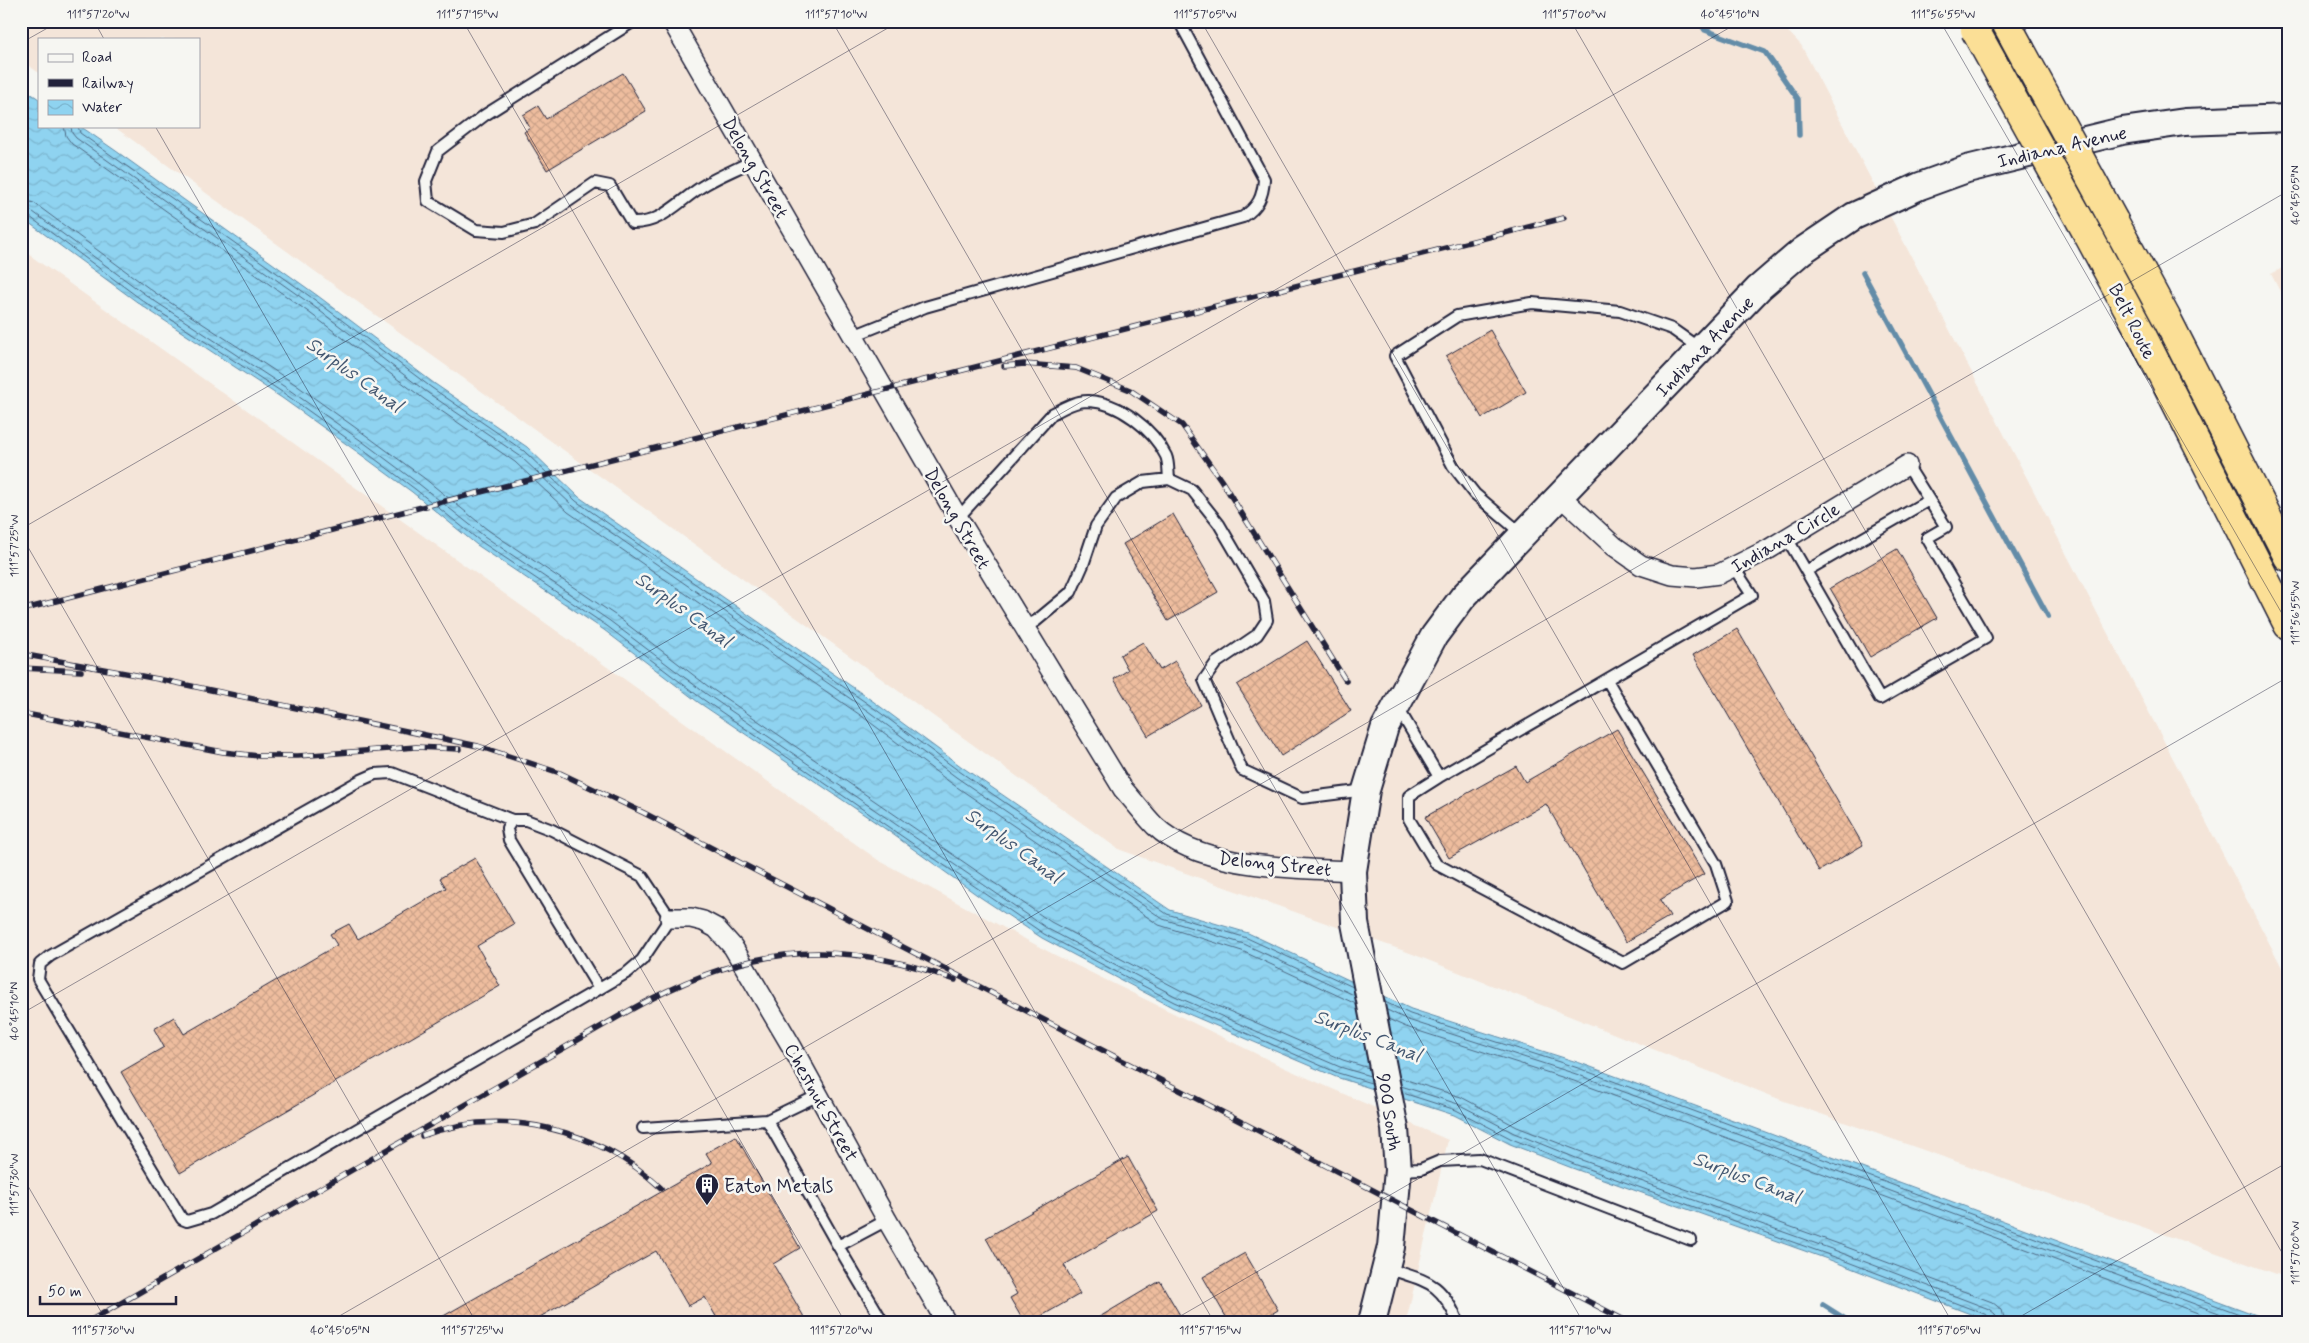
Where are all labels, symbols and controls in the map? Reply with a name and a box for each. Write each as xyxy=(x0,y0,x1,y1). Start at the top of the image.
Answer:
text: 111°57'20"W xyxy=(66,7,130,23)
text: 111°57'15"W xyxy=(436,7,498,23)
text: 111°57'10"W xyxy=(805,7,867,23)
text: 111°57'05"W xyxy=(1173,7,1237,23)
text: 111°57'00"W xyxy=(1542,7,1606,23)
text: 40°45'10"N xyxy=(1701,7,1759,23)
text: 111°56'55"W xyxy=(1911,7,1975,23)
legend xyxy=(38,38,200,128)
text: Road xyxy=(82,48,112,68)
text: Railway xyxy=(82,74,134,94)
text: Water xyxy=(82,98,122,118)
street label: Delong Street xyxy=(715,112,794,224)
street label: Indiana Avenue xyxy=(1995,120,2129,174)
text: 40°45'05"N xyxy=(2288,165,2304,225)
street label: Belt Route xyxy=(2102,280,2161,364)
street label: Indiana Avenue xyxy=(1650,291,1760,403)
water label: Surplus Canal xyxy=(300,331,410,421)
street label: Delong Street xyxy=(917,463,996,575)
street label: Indiana Circle xyxy=(1727,497,1845,580)
text: 111°57'25"W xyxy=(7,515,23,577)
water label: Surplus Canal xyxy=(629,566,739,656)
text: 111°56'55"W xyxy=(2288,581,2304,645)
water label: Surplus Canal xyxy=(959,802,1069,892)
street label: Delong Street xyxy=(1217,846,1332,884)
text: 40°45'10"N xyxy=(7,982,23,1040)
water label: Surplus Canal xyxy=(1310,1004,1427,1070)
street label: Chestnut Street xyxy=(778,1039,864,1166)
street label: 900 South xyxy=(1370,1072,1407,1153)
water label: Surplus Canal xyxy=(1689,1146,1806,1212)
text: 111°57'30"W xyxy=(7,1154,23,1216)
building icon: Eaton Metals xyxy=(694,1172,720,1206)
place label: Eaton Metals xyxy=(724,1174,833,1199)
text: 111°57'00"W xyxy=(2288,1221,2304,1285)
scale bar xyxy=(40,1273,176,1305)
text: 50 m xyxy=(48,1282,82,1302)
text: 111°57'30"W xyxy=(72,1323,134,1339)
text: 40°45'05"N xyxy=(310,1323,370,1339)
text: 111°57'25"W xyxy=(441,1323,503,1339)
text: 111°57'20"W xyxy=(809,1323,873,1339)
text: 111°57'15"W xyxy=(1179,1323,1241,1339)
text: 111°57'10"W xyxy=(1549,1323,1611,1339)
text: 111°57'05"W xyxy=(1917,1323,1981,1339)

